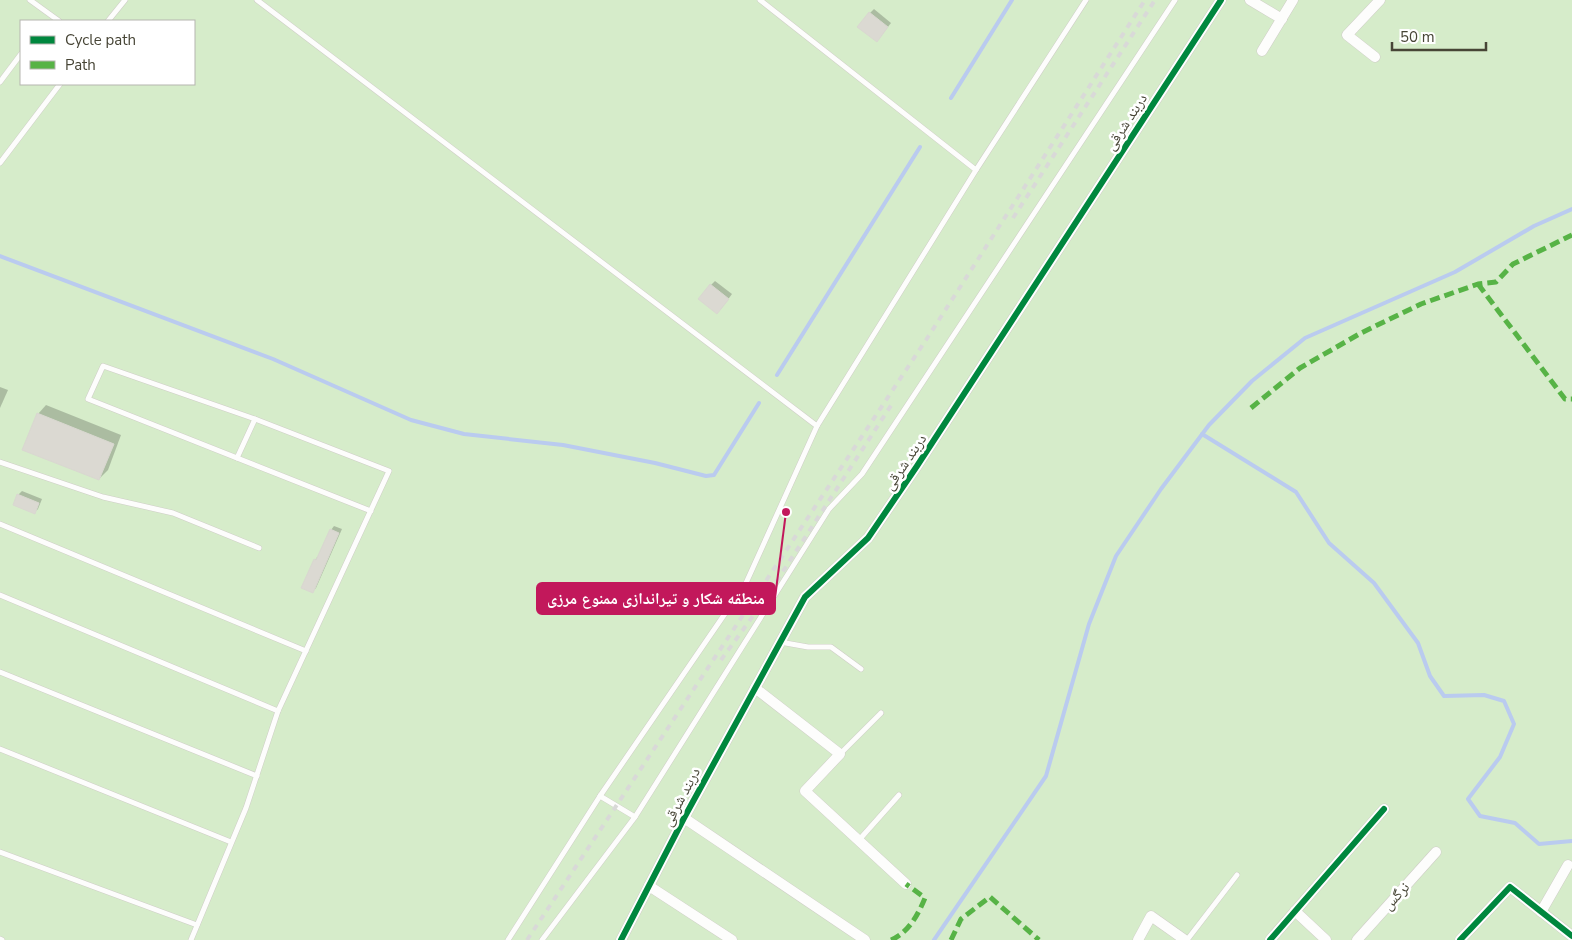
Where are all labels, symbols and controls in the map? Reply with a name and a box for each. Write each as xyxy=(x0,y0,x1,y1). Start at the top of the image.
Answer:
legend xyxy=(20,20,195,85)
scale bar xyxy=(1392,20,1486,52)
text: 50 m xyxy=(1400,27,1435,47)
text: Cycle path xyxy=(65,30,136,50)
text: Path xyxy=(65,55,96,75)
street label: دربند شرقی xyxy=(1100,90,1152,154)
street label: دربند شرقی xyxy=(879,430,931,494)
callout: منطقه شکار و تیراندازی ممنوع مرزی xyxy=(537,583,775,614)
text: منطقه شکار و تیراندازی ممنوع مرزی xyxy=(547,588,765,610)
street label: دربند شرقی xyxy=(657,764,705,830)
street label: نرگس xyxy=(1378,878,1414,914)

